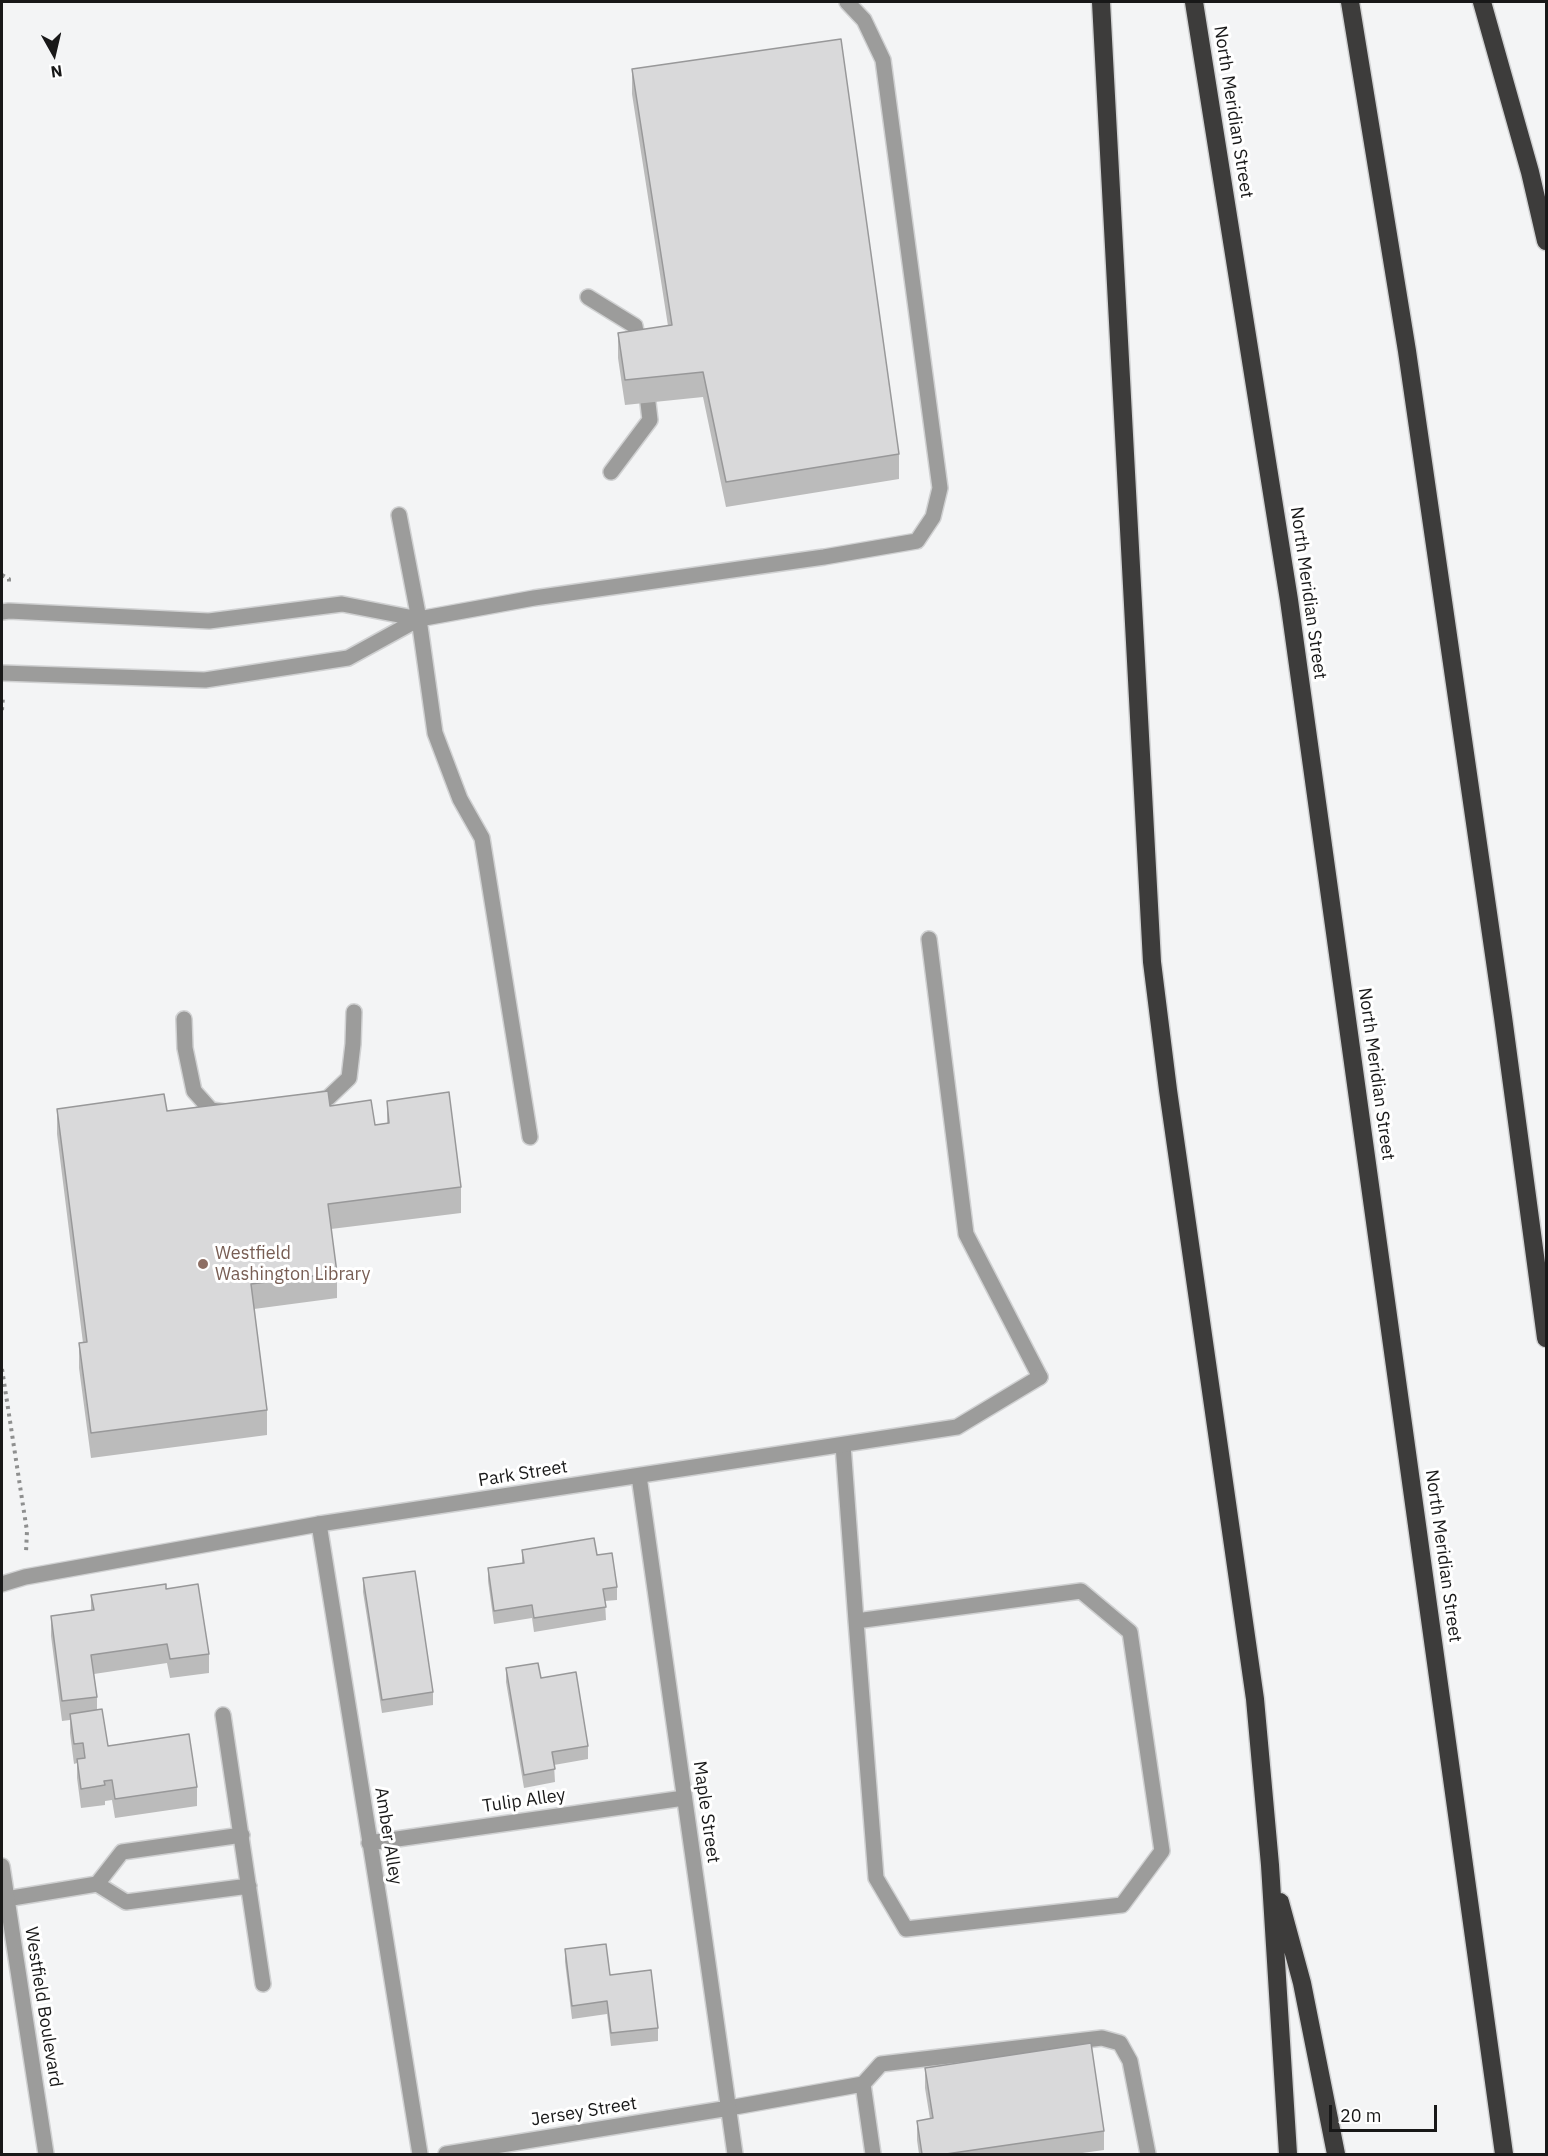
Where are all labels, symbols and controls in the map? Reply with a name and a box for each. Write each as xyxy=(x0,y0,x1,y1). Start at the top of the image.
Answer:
north arrow xyxy=(24,24,84,84)
street label: North Meridian Street xyxy=(1209,24,1257,200)
text: N xyxy=(49,61,64,83)
street label: North Meridian Street xyxy=(1285,505,1331,681)
street label: North Meridian Street xyxy=(1353,986,1399,1162)
place label: Westfield Washington Library xyxy=(215,1243,370,1286)
marker: Westfield Washington Library xyxy=(196,1257,210,1271)
street label: Park Street xyxy=(477,1456,569,1492)
street label: North Meridian Street xyxy=(1420,1468,1466,1644)
street label: Maple Street xyxy=(688,1759,724,1865)
street label: Tulip Alley xyxy=(481,1784,567,1818)
street label: Amber Alley xyxy=(370,1786,406,1886)
street label: Westfield Boulevard xyxy=(20,1925,66,2089)
street label: Jersey Street xyxy=(530,2093,638,2131)
scale bar xyxy=(1332,2093,1440,2131)
text: 20 m xyxy=(1340,2104,1382,2127)

